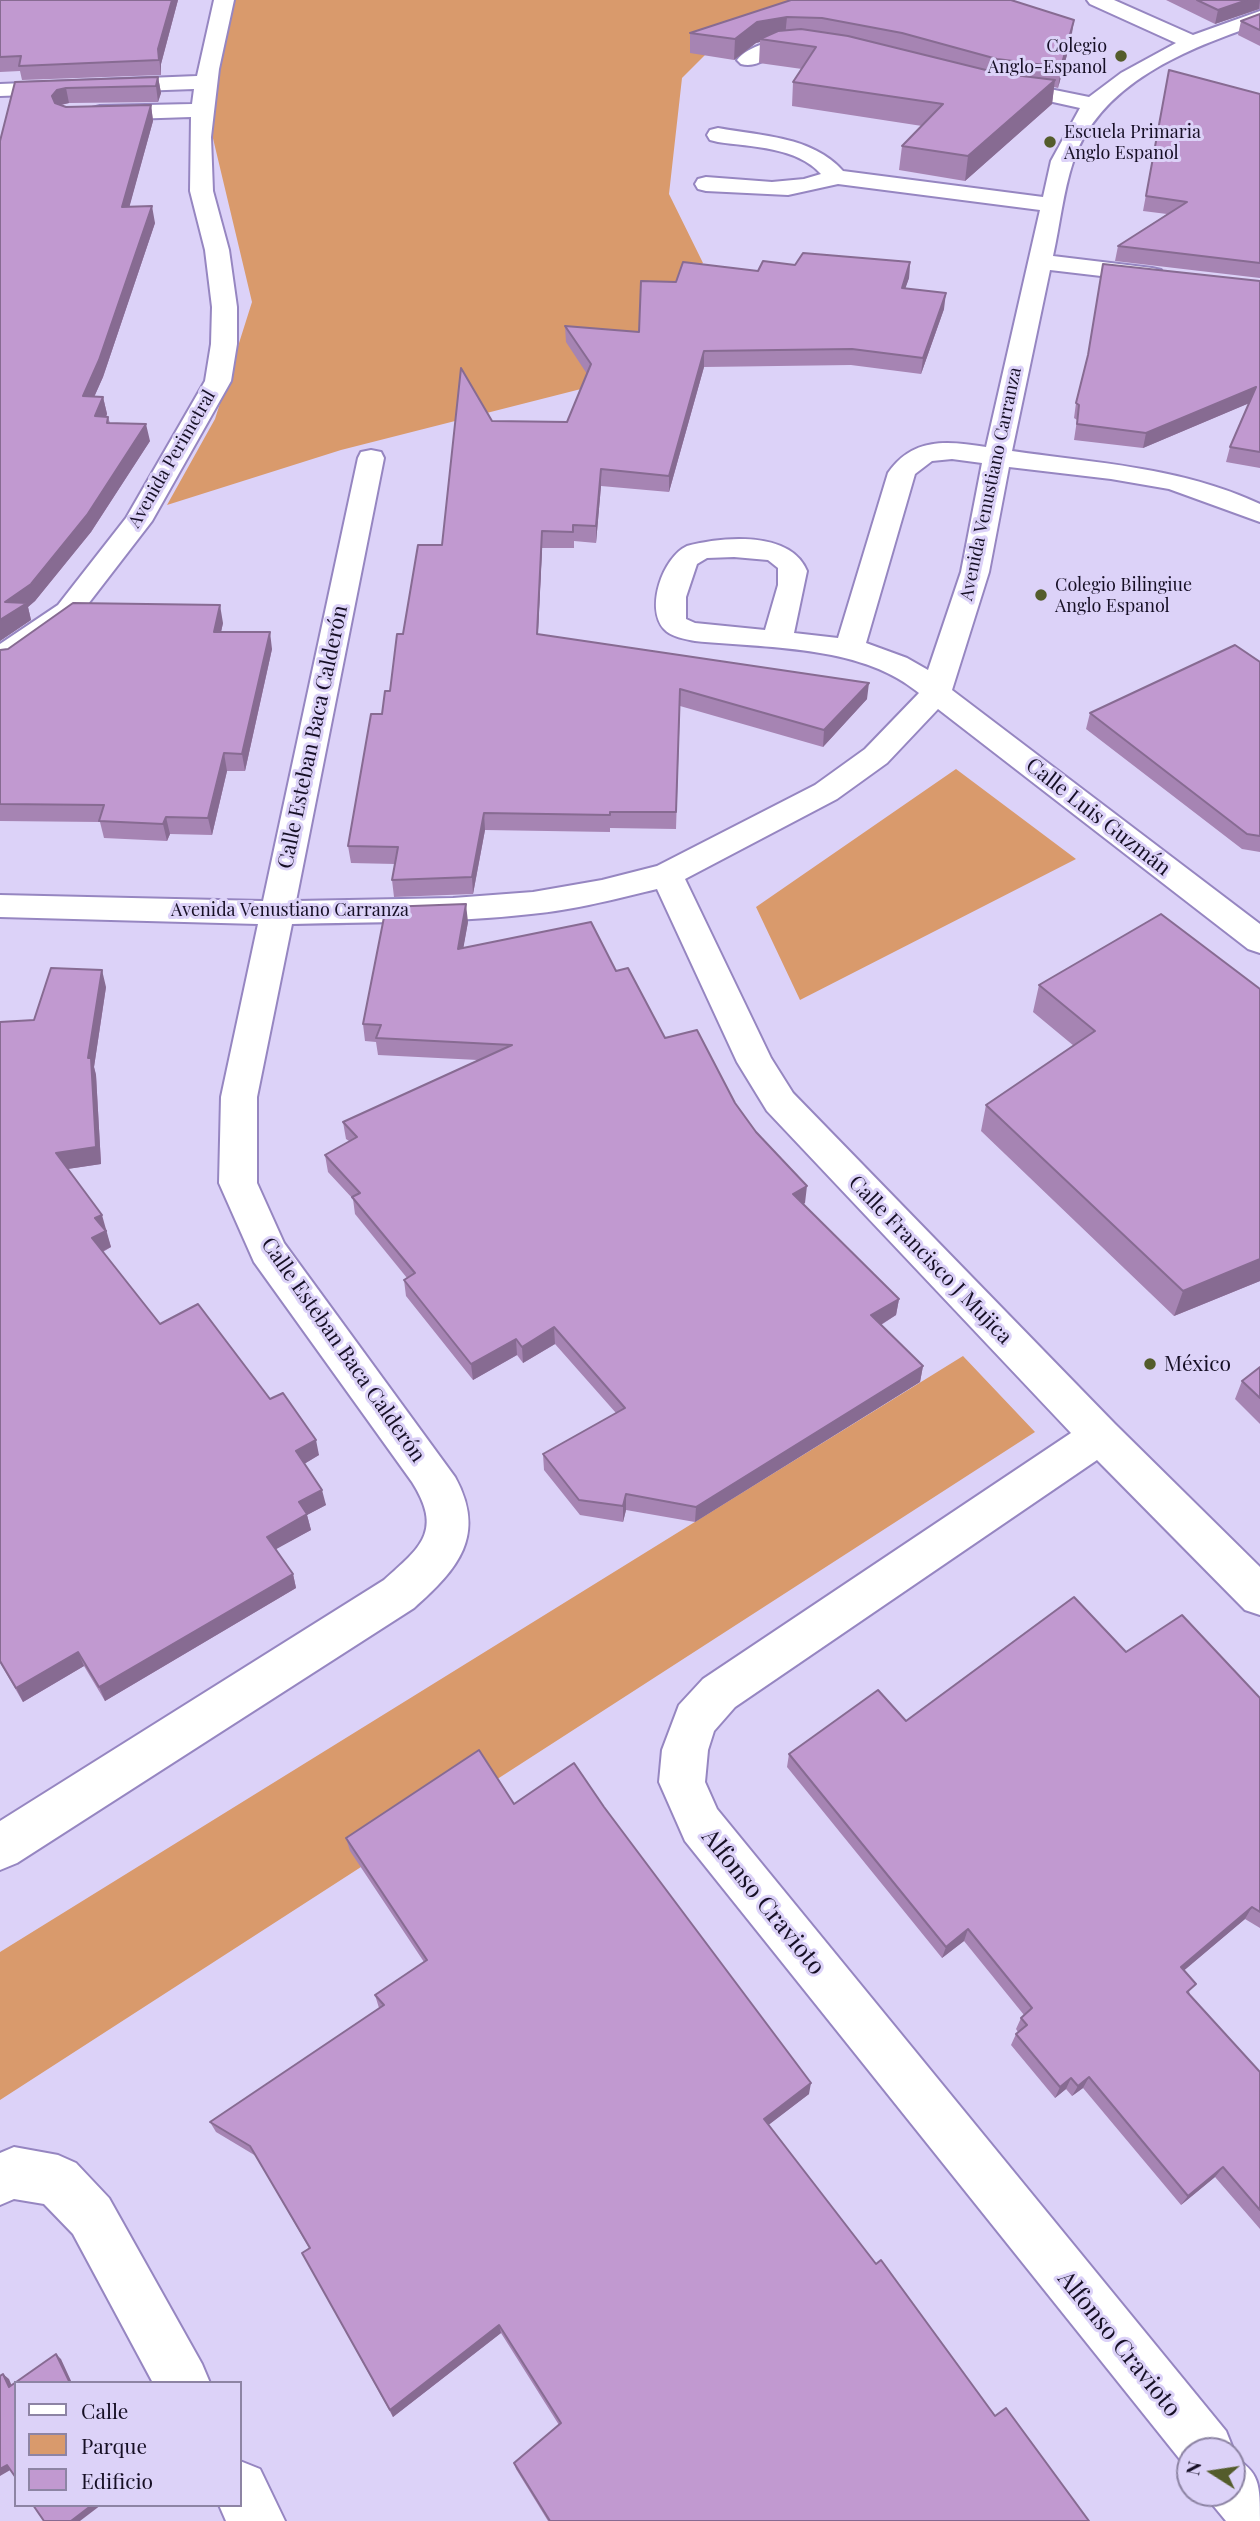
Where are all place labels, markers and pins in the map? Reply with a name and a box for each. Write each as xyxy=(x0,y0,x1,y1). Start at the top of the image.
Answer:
place label: Colegio Anglo-Espanol xyxy=(988,35,1107,78)
marker: Colegio Anglo-Espanol xyxy=(1113,48,1129,64)
place label: Escuela Primaria Anglo Espanol xyxy=(1064,121,1201,164)
marker: Escuela Primaria Anglo Espanol xyxy=(1042,134,1058,150)
place label: Colegio Bilingiue Anglo Espanol xyxy=(1055,574,1192,616)
marker: Colegio Bilingiue Anglo Espanol xyxy=(1033,587,1049,603)
place label: México xyxy=(1164,1351,1231,1377)
marker: México xyxy=(1142,1356,1158,1372)

